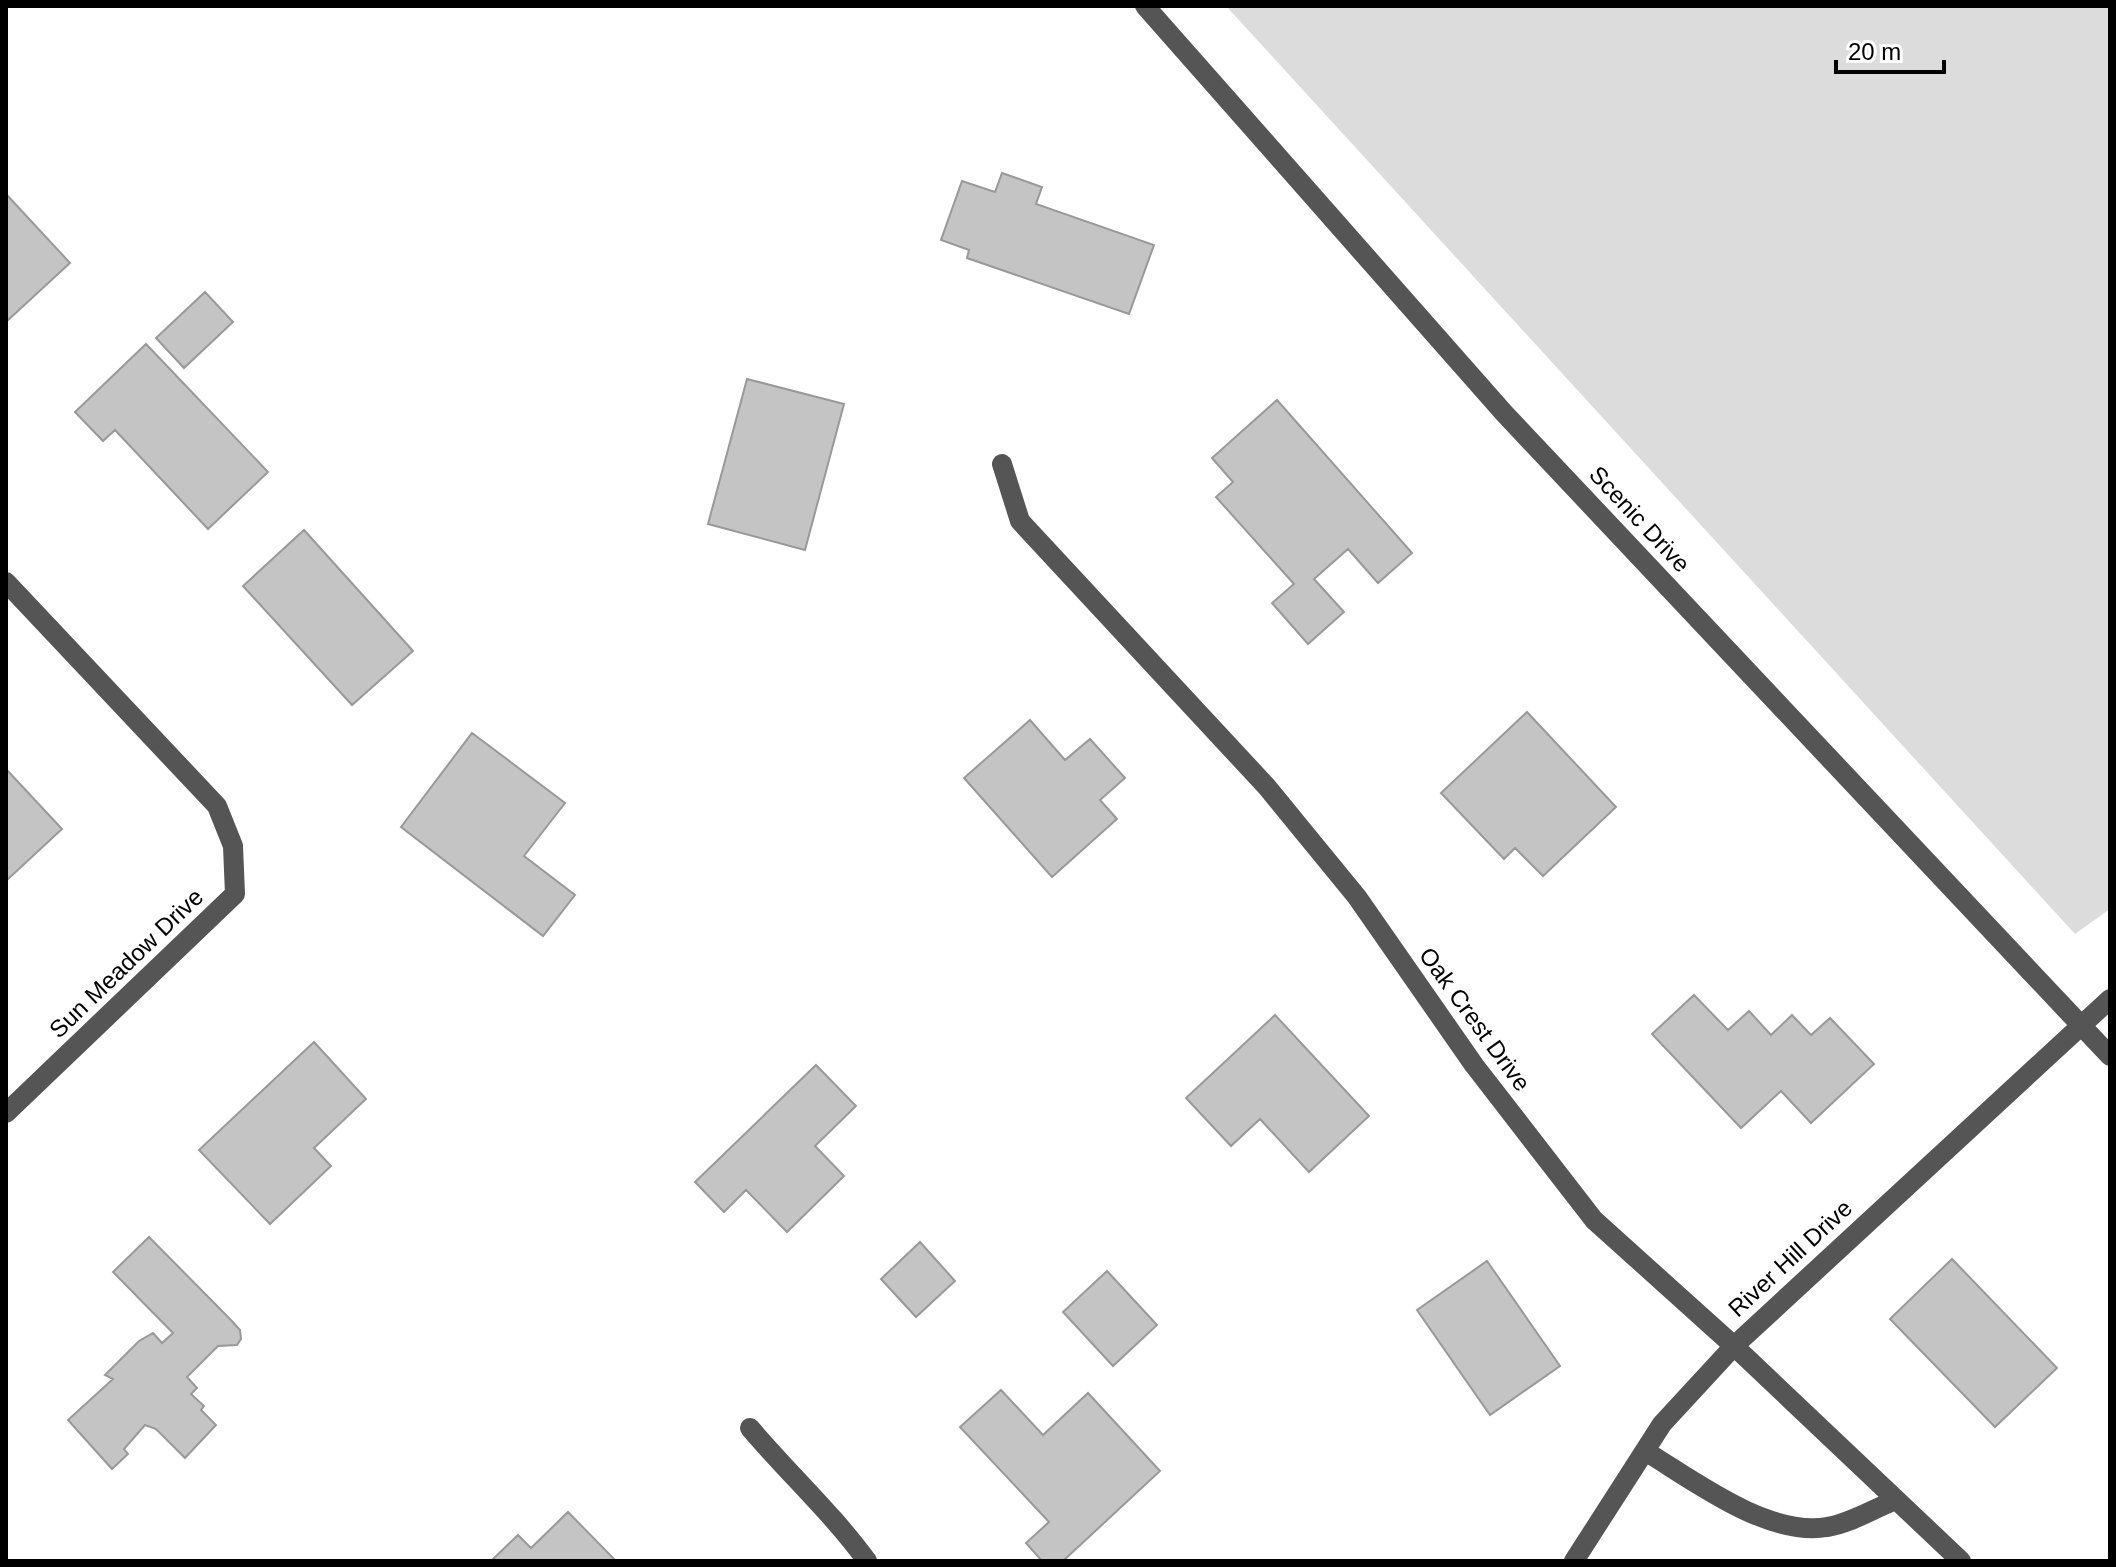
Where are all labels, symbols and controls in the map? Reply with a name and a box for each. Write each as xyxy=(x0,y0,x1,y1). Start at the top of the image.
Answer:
scale bar xyxy=(1836,24,1944,74)
text: 20 m xyxy=(1848,38,1901,65)
street label: Scenic Drive xyxy=(1584,461,1696,577)
street label: Sun Meadow Drive xyxy=(44,883,208,1043)
street label: Oak Crest Drive xyxy=(1414,942,1536,1096)
street label: River Hill Drive xyxy=(1723,1194,1857,1322)

